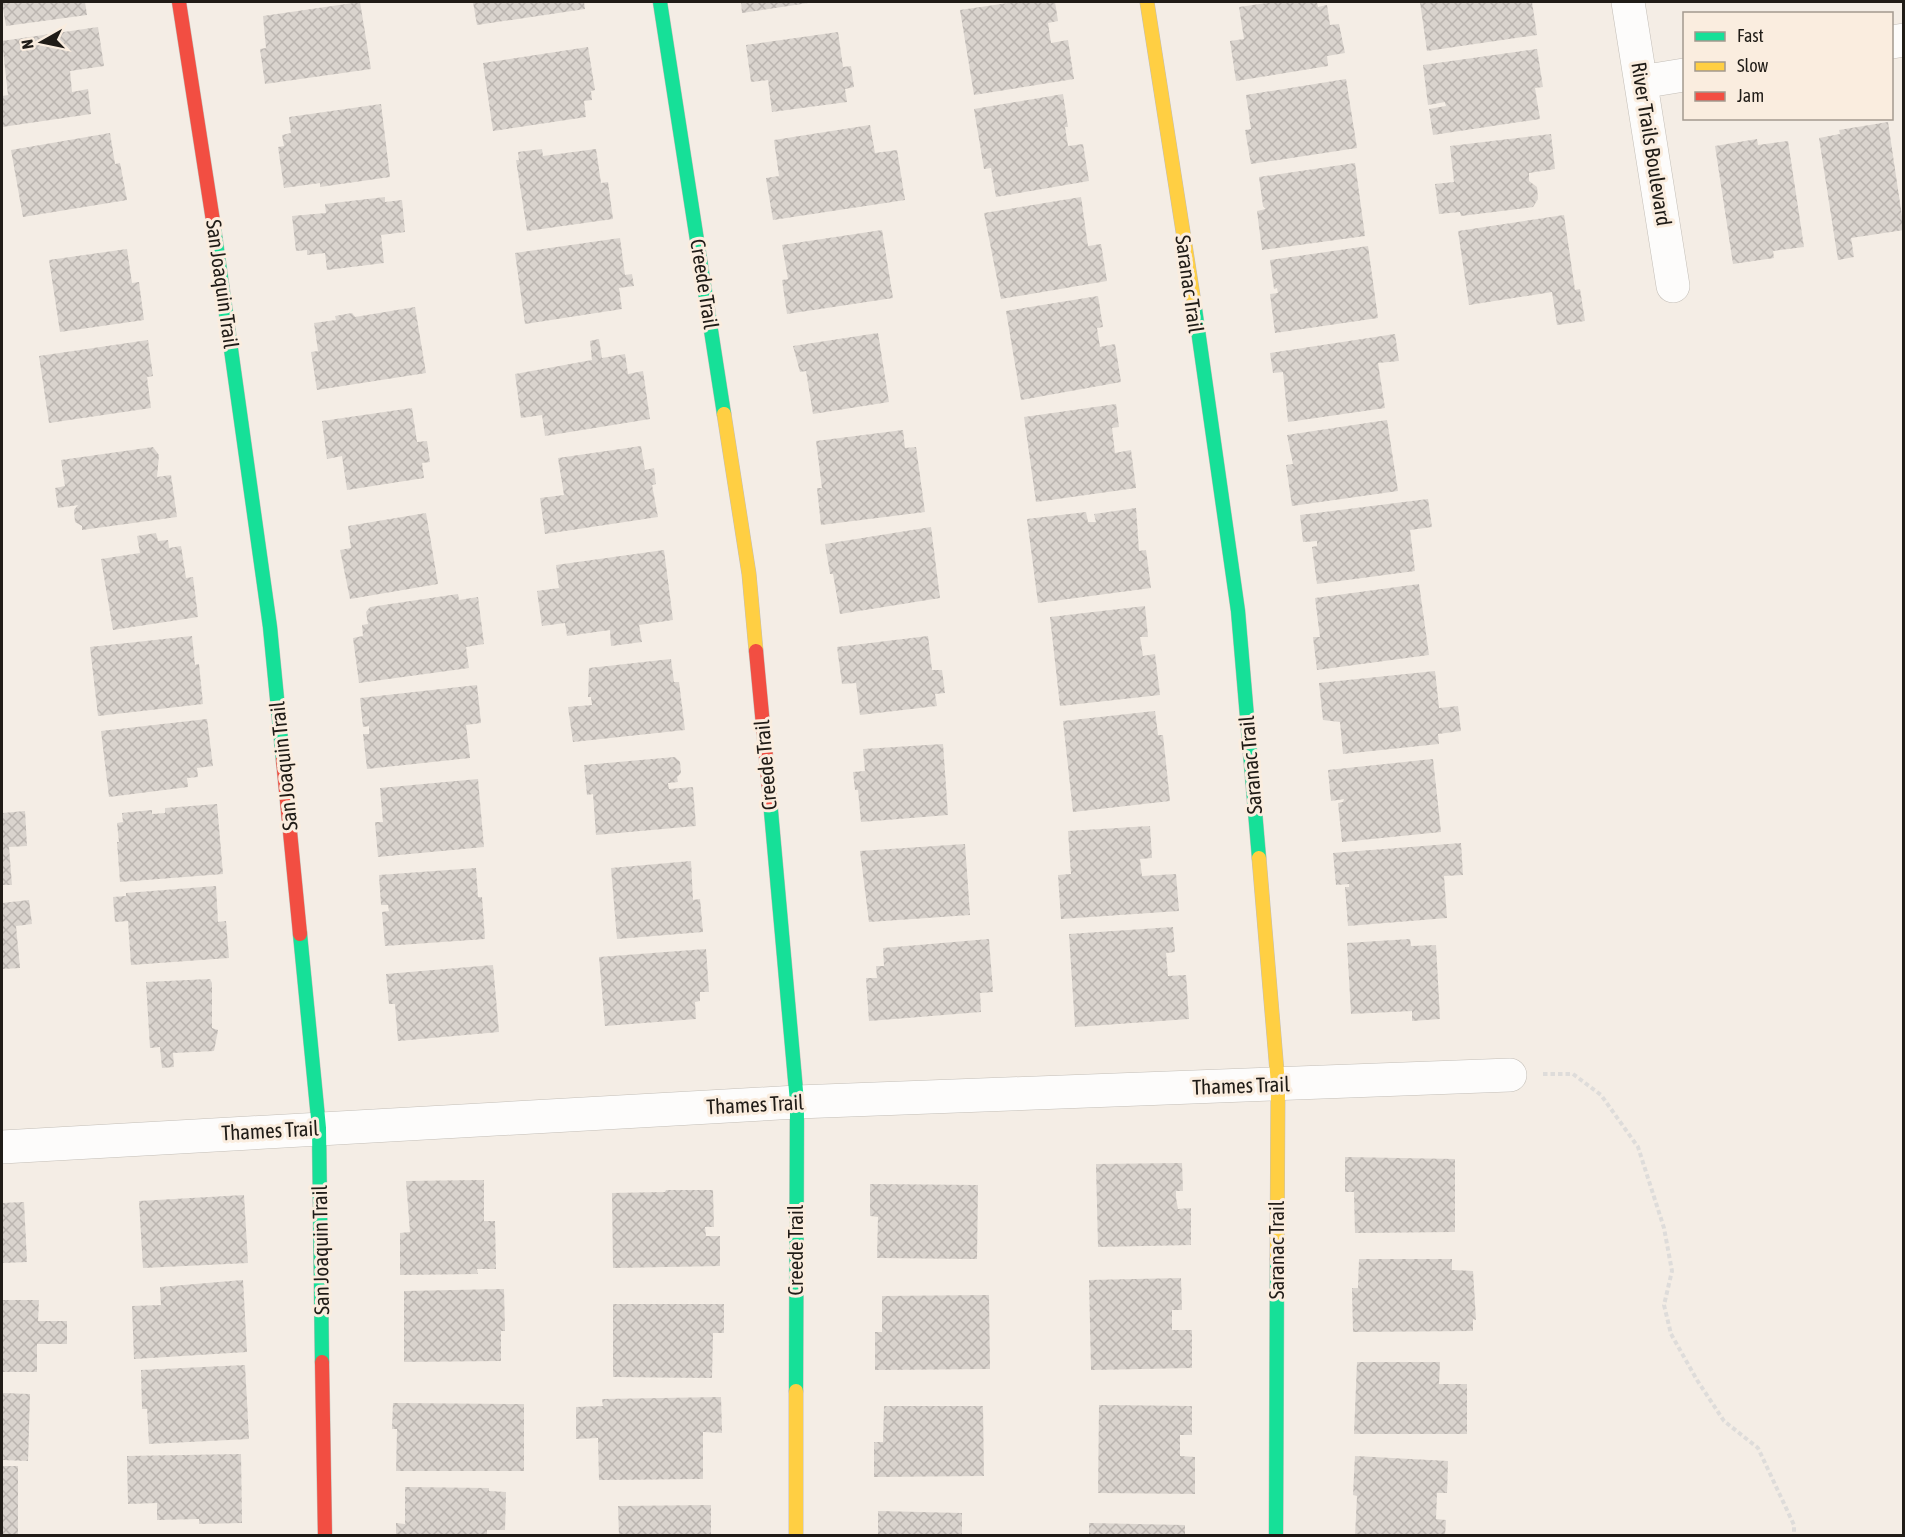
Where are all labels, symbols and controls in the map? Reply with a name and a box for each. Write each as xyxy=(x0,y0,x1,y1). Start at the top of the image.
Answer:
north arrow xyxy=(12,12,72,72)
legend xyxy=(1683,12,1893,120)
text: Fast xyxy=(1737,25,1764,46)
text: N xyxy=(18,38,37,50)
text: Slow xyxy=(1737,55,1768,76)
street label: River Trails Boulevard xyxy=(1627,60,1677,227)
text: Jam xyxy=(1737,85,1764,106)
street label: San Joaquin Trail xyxy=(202,218,244,350)
street label: Saranac Trail xyxy=(1171,233,1209,335)
street label: Creede Trail xyxy=(686,237,724,331)
street label: San Joaquin Trail xyxy=(264,700,302,832)
street label: Saranac Trail xyxy=(1234,714,1266,815)
street label: Creede Trail xyxy=(749,718,781,811)
street label: Thames Trail xyxy=(1192,1071,1291,1099)
street label: Thames Trail xyxy=(706,1089,805,1119)
street label: Thames Trail xyxy=(221,1115,320,1145)
street label: San Joaquin Trail xyxy=(307,1184,333,1315)
street label: Saranac Trail xyxy=(1264,1200,1288,1299)
street label: Creede Trail xyxy=(783,1204,807,1295)

